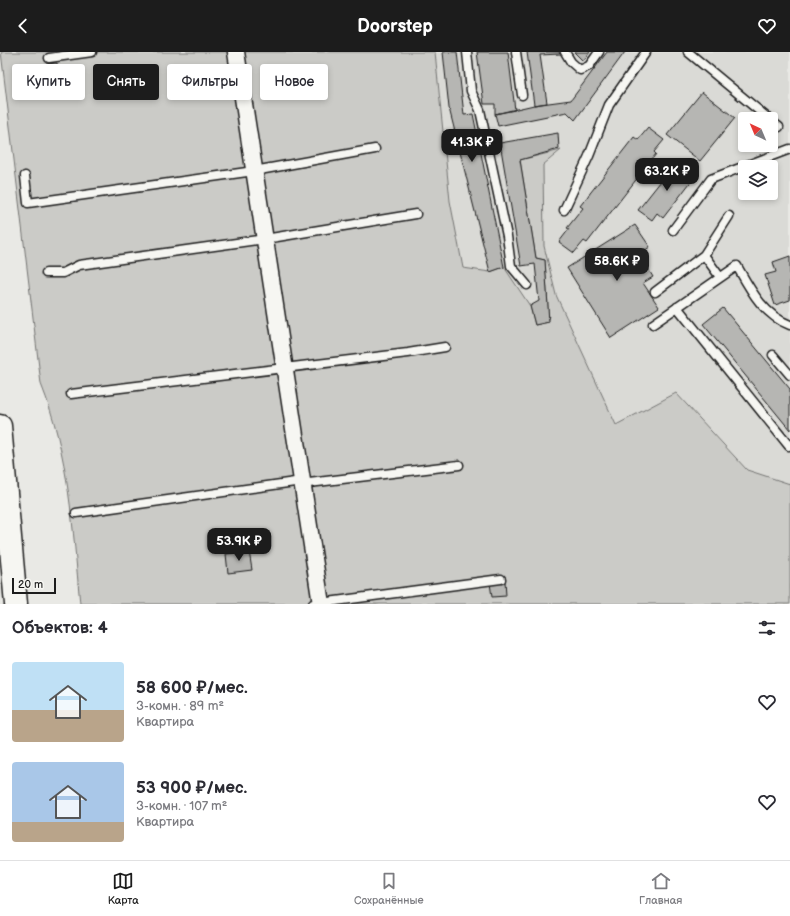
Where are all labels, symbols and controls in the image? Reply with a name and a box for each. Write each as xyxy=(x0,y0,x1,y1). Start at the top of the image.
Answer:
icon: back xyxy=(12,15,34,37)
icon: heart xyxy=(756,15,778,37)
text: Doorstep xyxy=(357,16,433,37)
chip: Купить xyxy=(12,64,85,100)
chip: Снять xyxy=(93,64,159,100)
chip: Фильтры xyxy=(167,64,252,100)
chip: Новое xyxy=(260,64,328,100)
north arrow xyxy=(738,112,778,152)
map controls xyxy=(738,112,778,200)
pin: 41.3K ₽ xyxy=(435,129,509,163)
text: 41.3K ₽ xyxy=(450,134,494,150)
pin: 63.2K ₽ xyxy=(630,158,704,192)
button: layers xyxy=(738,160,778,200)
text: 63.2K ₽ xyxy=(644,163,690,179)
pin: 58.6K ₽ xyxy=(580,248,654,282)
text: 58.6K ₽ xyxy=(594,253,640,269)
pin: 53.9K ₽ xyxy=(202,528,276,562)
text: 53.9K ₽ xyxy=(216,533,262,549)
scale bar xyxy=(12,576,56,595)
text: 20 m xyxy=(18,578,43,591)
icon: filters xyxy=(756,617,778,639)
text: Объектов: 4 xyxy=(12,618,108,638)
icon: home xyxy=(44,678,92,726)
text: 58 600 ₽/мес. xyxy=(136,678,248,698)
icon: heart xyxy=(756,691,778,713)
text: 3-комн. · 89 m² xyxy=(136,698,224,714)
text: Квартира xyxy=(136,714,194,730)
icon: home xyxy=(44,778,92,826)
text: 53 900 ₽/мес. xyxy=(136,778,247,798)
icon: heart xyxy=(756,791,778,813)
text: 3-комн. · 107 m² xyxy=(136,798,227,814)
text: Квартира xyxy=(136,814,194,830)
tab: Карта xyxy=(108,870,139,907)
tab: Сохранённые xyxy=(354,870,424,907)
tab: Главная xyxy=(639,870,682,907)

